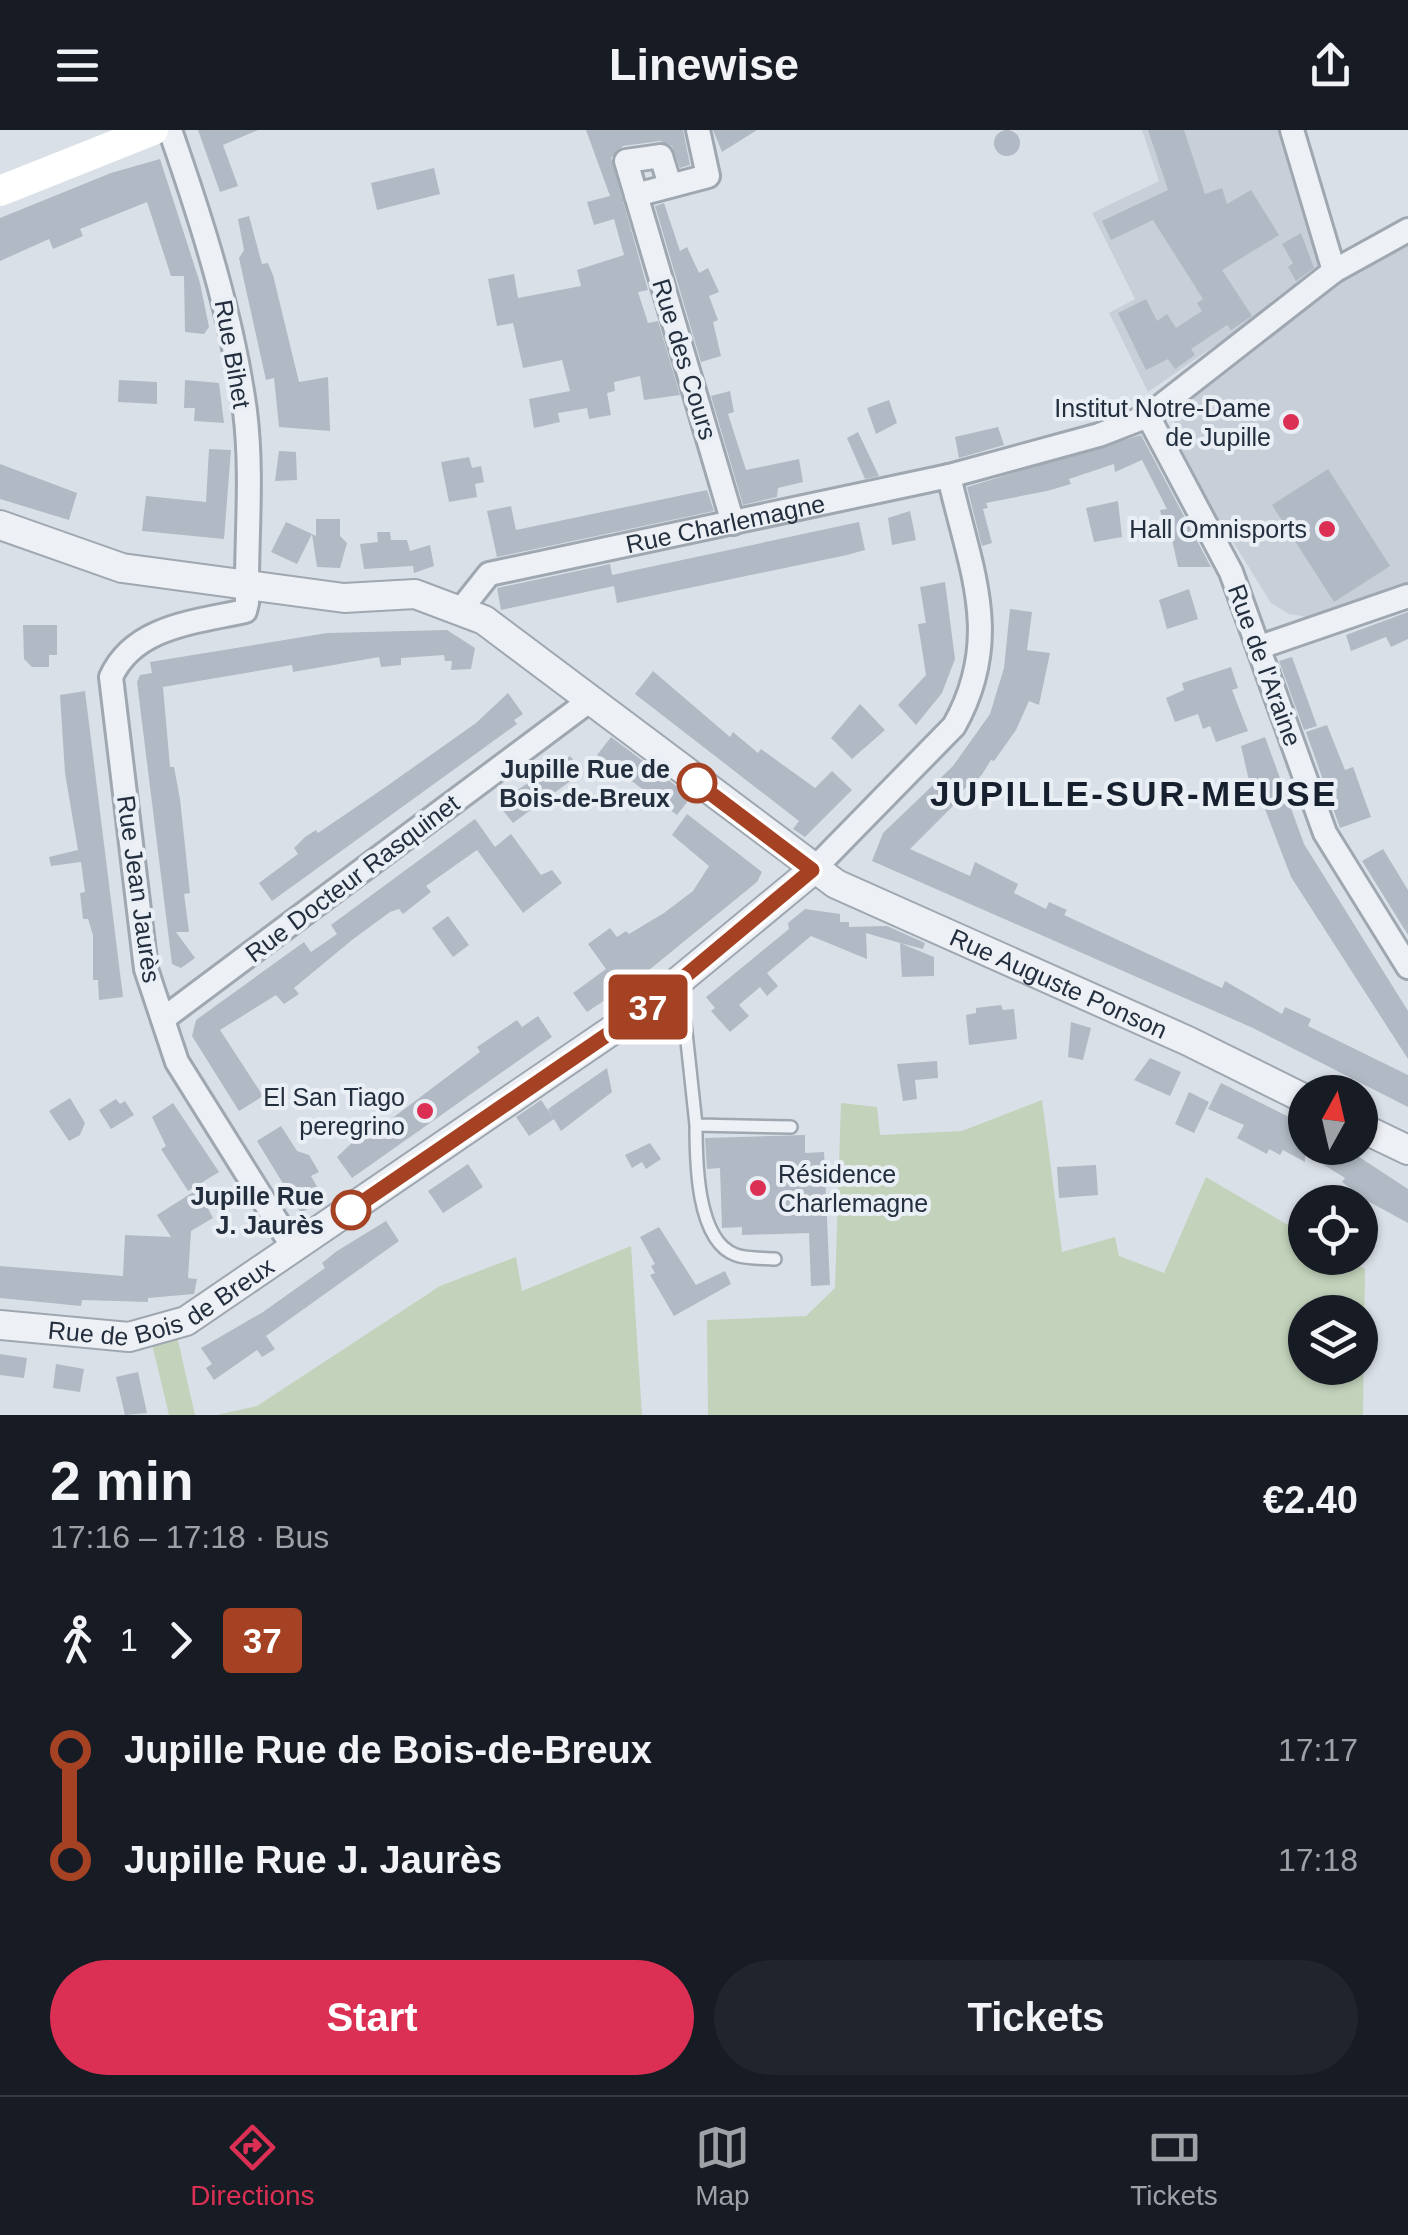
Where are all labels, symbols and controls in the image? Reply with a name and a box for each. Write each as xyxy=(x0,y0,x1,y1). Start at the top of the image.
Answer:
icon: menu xyxy=(50,38,105,93)
icon: share xyxy=(1303,38,1358,93)
text: Linewise xyxy=(609,39,799,90)
street label: Rue des Cours xyxy=(647,275,723,443)
street label: Rue Bihet xyxy=(210,298,256,411)
place label: Institut Notre-Dame de Jupille xyxy=(1054,394,1271,451)
marker: Institut Notre-Dame de Jupille xyxy=(1280,411,1302,433)
street label: Rue Charlemagne xyxy=(623,489,827,558)
place label: Hall Omnisports xyxy=(1129,515,1307,543)
marker: Hall Omnisports xyxy=(1316,518,1338,540)
street label: Rue de l'Araine xyxy=(1223,580,1307,750)
place label: Jupille Rue de Bois-de-Breux xyxy=(499,755,670,812)
marker: Jupille Rue de Bois-de-Breux xyxy=(678,764,716,802)
district label: JUPILLE-SUR-MEUSE xyxy=(930,774,1338,813)
street label: Rue Docteur Rasquinet xyxy=(240,789,464,967)
street label: Rue Jean Jaurès xyxy=(112,793,166,985)
street label: Rue Auguste Ponson xyxy=(946,923,1172,1044)
line badge: 37 xyxy=(603,974,693,1040)
text: 37 xyxy=(629,988,667,1027)
north arrow xyxy=(1288,1075,1378,1165)
map controls xyxy=(1288,1075,1378,1385)
place label: El San Tiago peregrino xyxy=(263,1083,405,1140)
marker: El San Tiago peregrino xyxy=(414,1100,436,1122)
place label: Résidence Charlemagne xyxy=(778,1160,928,1217)
marker: Résidence Charlemagne xyxy=(747,1177,769,1199)
place label: Jupille Rue J. Jaurès xyxy=(191,1182,324,1239)
button: locate xyxy=(1288,1185,1378,1275)
marker: Jupille Rue J. Jaurès xyxy=(332,1191,370,1229)
street label: Rue de Bois de Breux xyxy=(47,1251,279,1351)
button: layers xyxy=(1288,1295,1378,1385)
text: 2 min xyxy=(50,1450,194,1512)
text: €2.40 xyxy=(1263,1479,1358,1521)
text: 17:16 – 17:18 · Bus xyxy=(50,1519,329,1555)
icon: walk xyxy=(50,1613,105,1668)
icon: forward xyxy=(153,1613,208,1668)
text: 37 xyxy=(243,1621,282,1660)
text: 1 xyxy=(120,1622,138,1658)
text: Jupille Rue de Bois-de-Breux xyxy=(124,1729,652,1771)
text: 17:17 xyxy=(1278,1732,1358,1768)
text: Jupille Rue J. Jaurès xyxy=(124,1839,502,1881)
text: 17:18 xyxy=(1278,1842,1358,1878)
button: Start xyxy=(50,1960,694,2075)
button: Tickets xyxy=(714,1960,1358,2075)
tab: Directions xyxy=(190,2120,315,2212)
tab: Map xyxy=(695,2120,750,2212)
tab: Tickets xyxy=(1130,2120,1218,2212)

